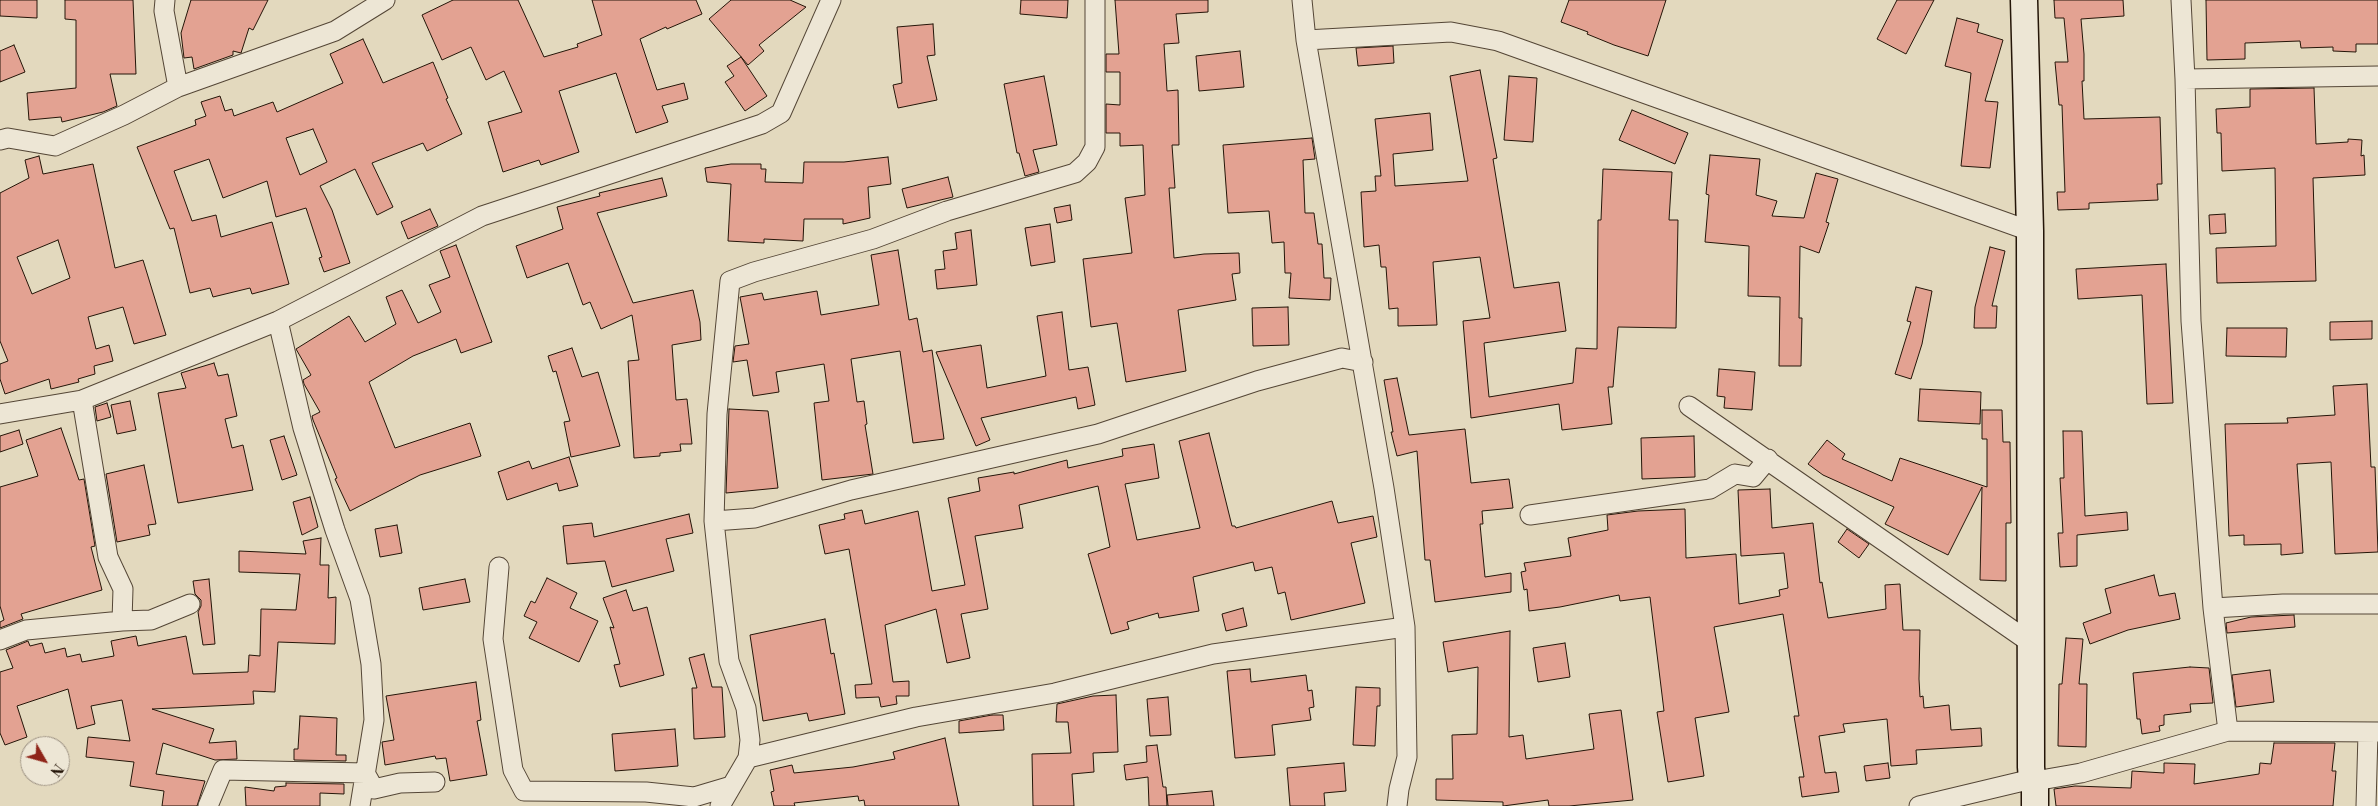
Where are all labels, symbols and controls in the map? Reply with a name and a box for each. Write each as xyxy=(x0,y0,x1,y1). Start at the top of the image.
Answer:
north arrow xyxy=(20,736,70,786)
text: N xyxy=(46,760,67,780)

